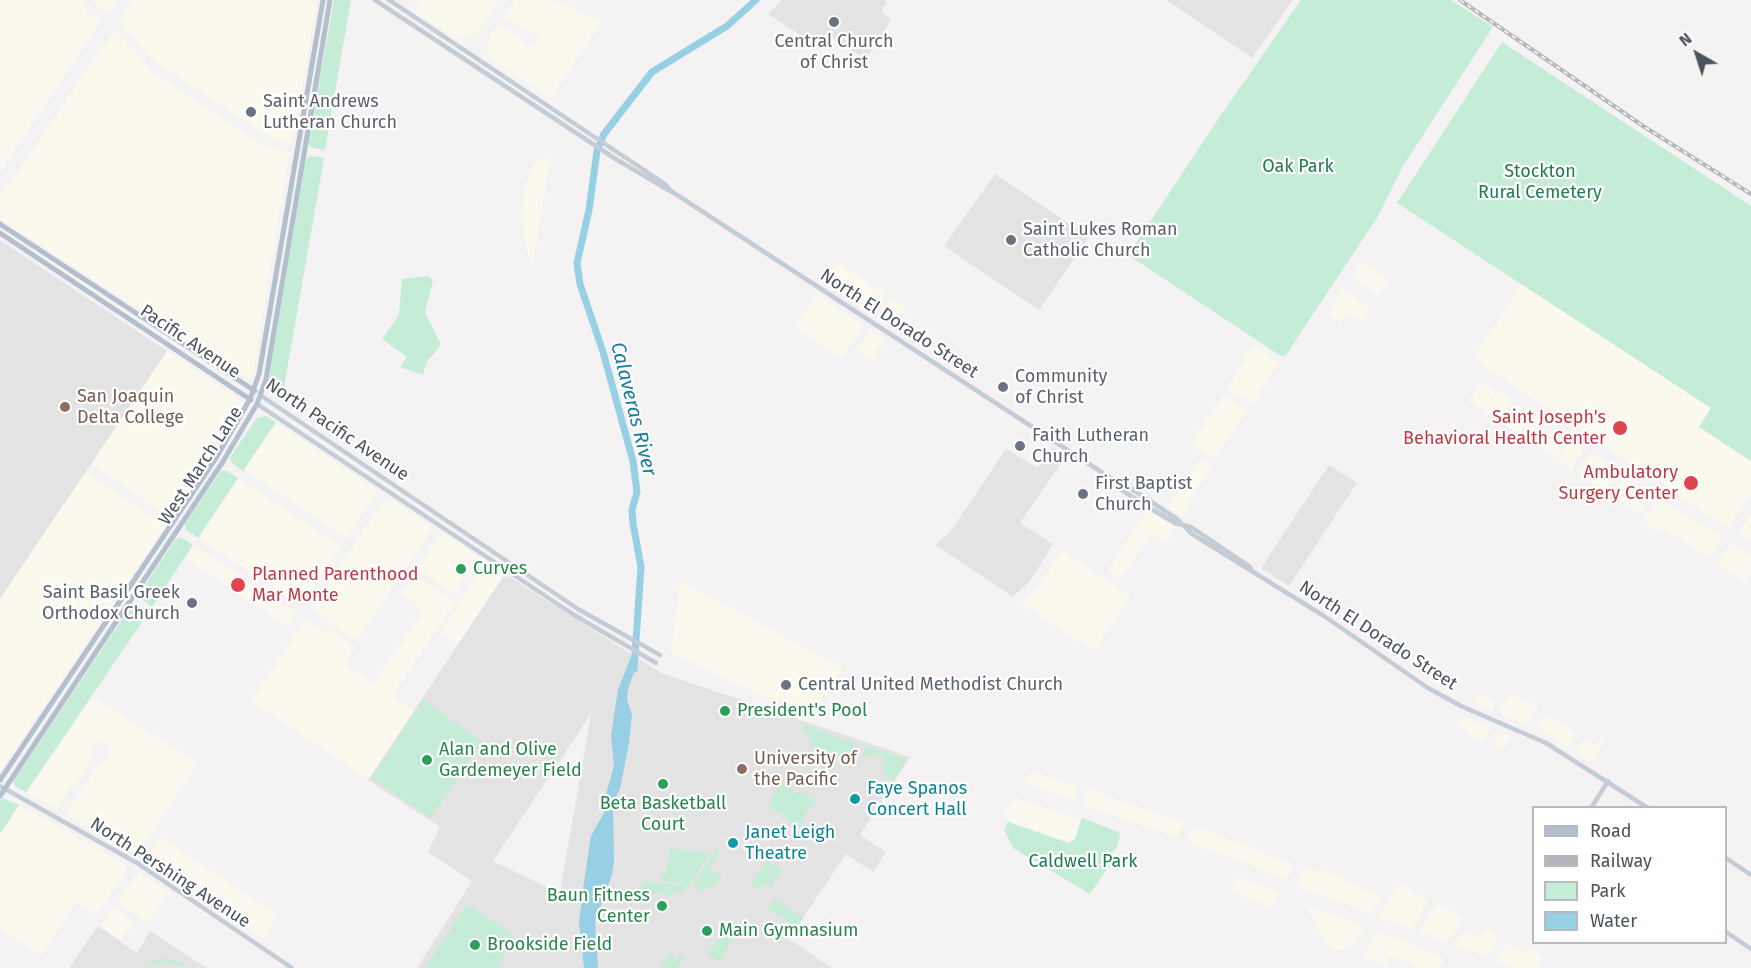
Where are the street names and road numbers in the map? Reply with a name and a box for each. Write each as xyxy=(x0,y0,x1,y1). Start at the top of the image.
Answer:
street label: North El Dorado Street xyxy=(816,265,982,383)
street label: Pacific Avenue xyxy=(136,300,244,384)
street label: North Pacific Avenue xyxy=(261,374,413,486)
street label: West March Lane xyxy=(155,403,247,529)
street label: North El Dorado Street xyxy=(1295,577,1461,695)
street label: North Pershing Avenue xyxy=(86,813,254,933)

